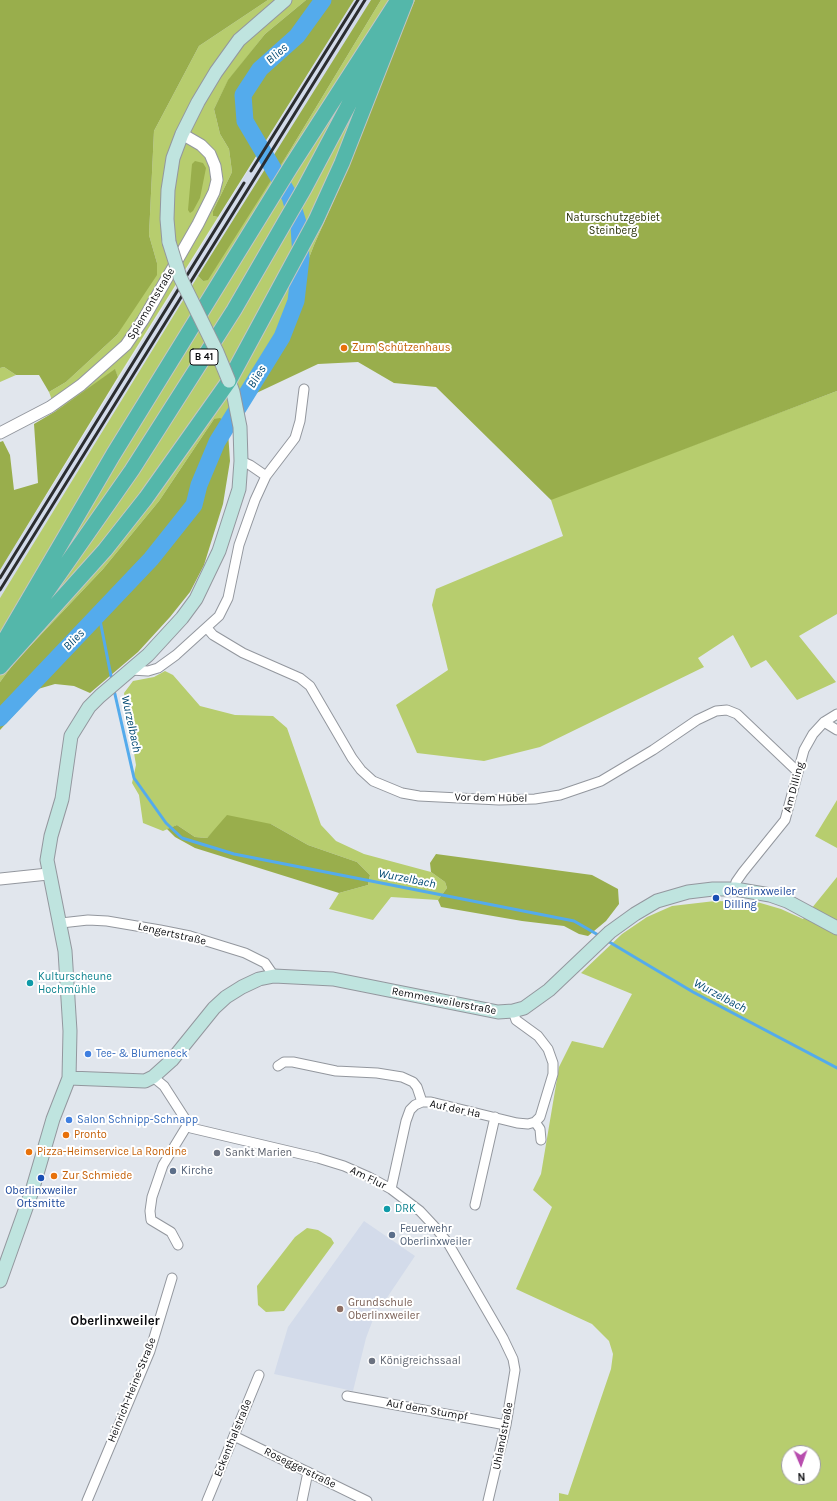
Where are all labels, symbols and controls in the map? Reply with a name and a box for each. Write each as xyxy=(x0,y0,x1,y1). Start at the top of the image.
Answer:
water label: Blies xyxy=(263,41,291,67)
park label: Naturschutzgebiet Steinberg xyxy=(566,211,660,237)
street label: Spiemontstraße xyxy=(124,266,178,342)
place label: Zum Schützenhaus xyxy=(352,341,450,355)
marker: Zum Schützenhaus xyxy=(339,343,349,353)
road number: B 41 xyxy=(190,349,218,365)
water label: Blies xyxy=(244,363,270,391)
water label: Blies xyxy=(60,626,88,654)
water label: Wurzelbach xyxy=(118,694,144,754)
street label: Am Dilling xyxy=(781,760,807,814)
street label: Vor dem Hübel xyxy=(455,791,527,805)
water label: Wurzelbach xyxy=(377,866,437,892)
place label: Oberlinxweiler Dilling xyxy=(724,885,795,911)
marker: Oberlinxweiler Dilling xyxy=(711,893,721,903)
street label: Lengertstraße xyxy=(137,920,207,948)
place label: Kulturscheune Hochmühle xyxy=(38,970,112,996)
water label: Wurzelbach xyxy=(691,976,749,1016)
marker: Kulturscheune Hochmühle xyxy=(25,978,35,988)
street label: Remmesweilerstraße xyxy=(391,984,497,1018)
place label: Tee- & Blumeneck xyxy=(96,1047,188,1061)
marker: Tee- & Blumeneck xyxy=(83,1049,93,1059)
street label: Auf der Ha xyxy=(428,1097,482,1121)
place label: Salon Schnipp-Schnapp xyxy=(77,1113,198,1127)
marker: Salon Schnipp-Schnapp xyxy=(64,1115,74,1125)
place label: Pronto xyxy=(74,1128,107,1142)
marker: Pronto xyxy=(61,1130,71,1140)
place label: Pizza-Heimservice La Rondine xyxy=(37,1145,187,1159)
place label: Sankt Marien xyxy=(225,1146,292,1160)
marker: Pizza-Heimservice La Rondine xyxy=(24,1147,34,1157)
marker: Sankt Marien xyxy=(212,1148,222,1158)
place label: Kirche xyxy=(181,1164,213,1178)
street label: Am Flur xyxy=(348,1164,388,1192)
marker: Kirche xyxy=(168,1166,178,1176)
place label: Zur Schmiede xyxy=(62,1169,132,1183)
marker: Zur Schmiede xyxy=(49,1171,59,1181)
marker: Oberlinxweiler Ortsmitte xyxy=(36,1173,46,1183)
place label: Oberlinxweiler Ortsmitte xyxy=(5,1184,77,1210)
place label: DRK xyxy=(395,1202,416,1216)
marker: DRK xyxy=(382,1204,392,1214)
place label: Feuerwehr Oberlinxweiler xyxy=(400,1222,471,1248)
marker: Feuerwehr Oberlinxweiler xyxy=(387,1230,397,1240)
place label: Grundschule Oberlinxweiler xyxy=(348,1296,419,1322)
marker: Grundschule Oberlinxweiler xyxy=(335,1304,345,1314)
district label: Oberlinxweiler xyxy=(70,1313,160,1329)
street label: Heinrich-Heine-Straße xyxy=(105,1336,159,1444)
place label: Königreichssaal xyxy=(380,1354,461,1368)
marker: Königreichssaal xyxy=(367,1356,377,1366)
street label: Auf dem Stumpf xyxy=(385,1396,469,1424)
street label: Eckenthalstraße xyxy=(211,1397,255,1479)
street label: Uhlandstraße xyxy=(490,1401,516,1471)
street label: Roseggerstraße xyxy=(262,1445,338,1491)
north arrow xyxy=(781,1445,821,1485)
text: N xyxy=(797,1470,806,1483)

